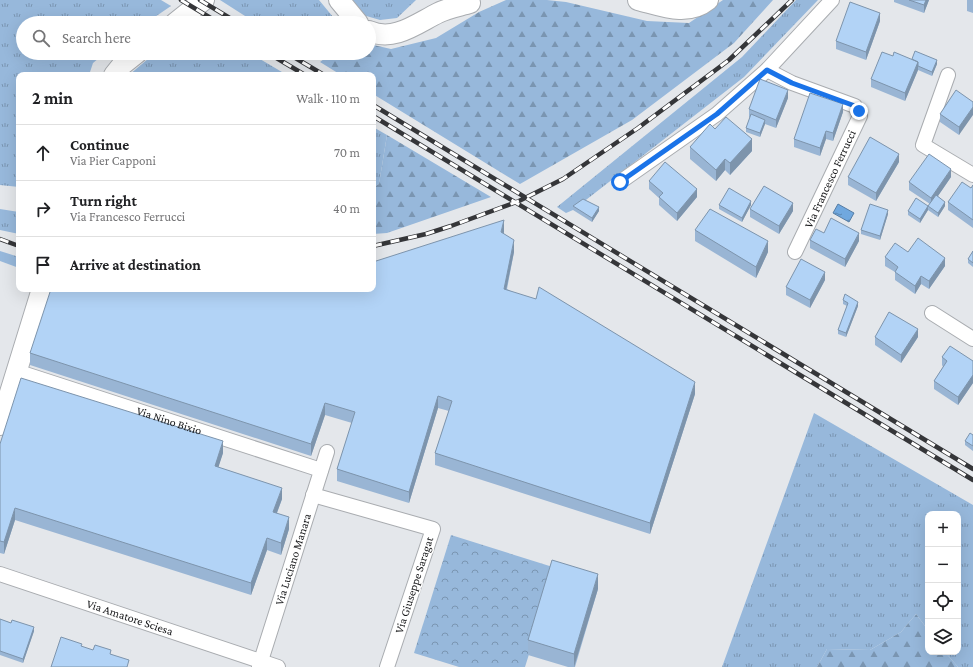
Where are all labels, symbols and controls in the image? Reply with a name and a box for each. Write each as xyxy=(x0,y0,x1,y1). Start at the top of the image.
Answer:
search box xyxy=(16,16,376,60)
icon: search xyxy=(30,27,52,49)
text: Search here xyxy=(62,30,131,46)
text: 2 min xyxy=(32,89,73,108)
text: Walk · 110 m xyxy=(296,91,360,106)
route end xyxy=(850,102,868,120)
street label: Via Francesco Ferrucci xyxy=(801,128,859,230)
text: Continue xyxy=(70,137,129,153)
icon: ahead xyxy=(32,142,54,164)
text: 70 m xyxy=(334,145,360,160)
text: Via Pier Capponi xyxy=(70,153,156,168)
route start xyxy=(611,173,629,191)
text: Turn right xyxy=(70,193,137,209)
icon: right xyxy=(32,198,54,220)
text: 40 m xyxy=(333,201,360,216)
text: Via Francesco Ferrucci xyxy=(70,209,185,224)
icon: arrive xyxy=(32,254,54,276)
text: Arrive at destination xyxy=(70,257,201,273)
street label: Via Nino Bixio xyxy=(135,404,204,438)
street label: Via Luciano Manara xyxy=(272,511,314,607)
map controls xyxy=(925,511,961,655)
button: + xyxy=(925,511,961,547)
street label: Via Giuseppe Saragat xyxy=(392,534,437,635)
button: − xyxy=(925,547,961,583)
button: locate xyxy=(925,583,961,619)
street label: Via Amatore Sciesa xyxy=(85,596,175,639)
button: layers xyxy=(925,619,961,655)

